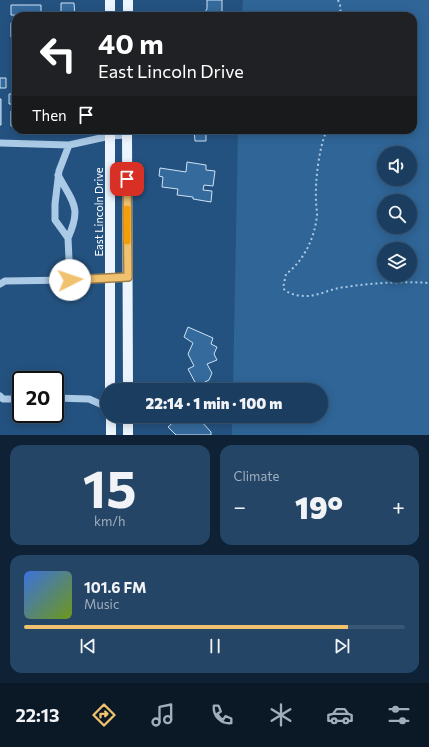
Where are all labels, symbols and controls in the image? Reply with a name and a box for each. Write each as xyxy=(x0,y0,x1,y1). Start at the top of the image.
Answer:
text: 40 m xyxy=(98,26,164,60)
icon: left xyxy=(32,28,84,80)
text: East Lincoln Drive xyxy=(98,60,244,82)
icon: arrive xyxy=(75,104,97,126)
text: Then xyxy=(32,106,67,124)
map controls xyxy=(377,146,417,282)
button: sound xyxy=(377,146,417,186)
pin xyxy=(110,162,144,196)
street label: East Lincoln Drive xyxy=(92,167,105,257)
icon: arrive xyxy=(116,168,138,190)
button: search xyxy=(377,194,417,234)
button: layers xyxy=(377,242,417,282)
position arrow xyxy=(49,259,91,301)
speed limit sign: 20 xyxy=(12,371,64,423)
text: 22:14 · 1 min · 100 m xyxy=(146,394,282,412)
text: 15 xyxy=(83,455,137,519)
text: Climate xyxy=(234,468,279,484)
text: 19° xyxy=(295,488,343,525)
text: − xyxy=(234,493,246,520)
text: + xyxy=(392,493,405,520)
text: km/h xyxy=(94,513,126,529)
text: 101.6 FM xyxy=(84,578,147,596)
text: Music xyxy=(84,596,119,612)
icon: previous xyxy=(77,635,99,657)
icon: pause xyxy=(204,635,226,657)
icon: next xyxy=(331,635,353,657)
icon: directions xyxy=(90,701,118,729)
icon: music xyxy=(149,701,177,729)
icon: phone xyxy=(208,701,236,729)
icon: climate xyxy=(267,701,295,729)
icon: car xyxy=(326,701,354,729)
icon: filters xyxy=(385,701,413,729)
text: 22:13 xyxy=(16,704,59,726)

